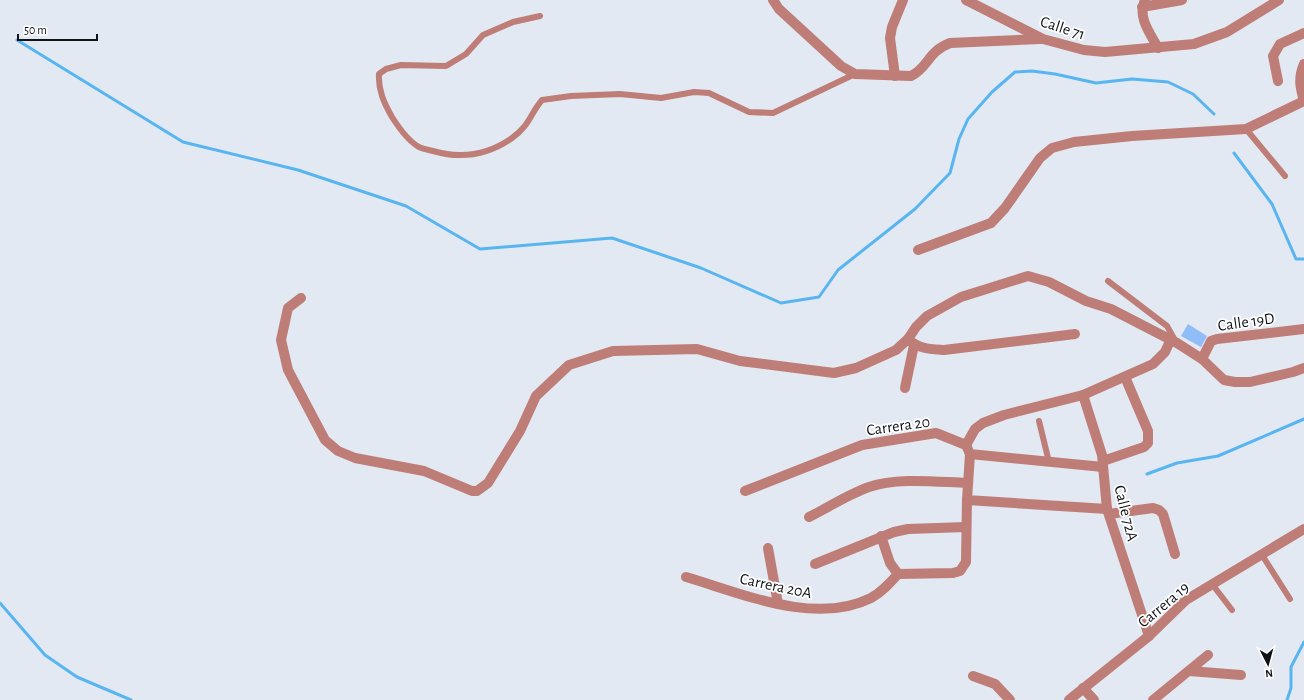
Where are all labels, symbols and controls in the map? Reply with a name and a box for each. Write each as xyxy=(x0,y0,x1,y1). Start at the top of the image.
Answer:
street label: Calle 71 xyxy=(1038,13,1087,43)
scale bar xyxy=(18,16,97,42)
text: 50 m xyxy=(24,24,47,36)
street label: Calle 19D xyxy=(1217,310,1275,334)
street label: Carrera 20 xyxy=(865,414,931,438)
street label: Calle 72A xyxy=(1111,484,1141,543)
street label: Carrera 20A xyxy=(738,571,813,601)
street label: Carrera 19 xyxy=(1135,579,1192,631)
north arrow xyxy=(1248,644,1288,684)
text: N xyxy=(1265,668,1273,679)

